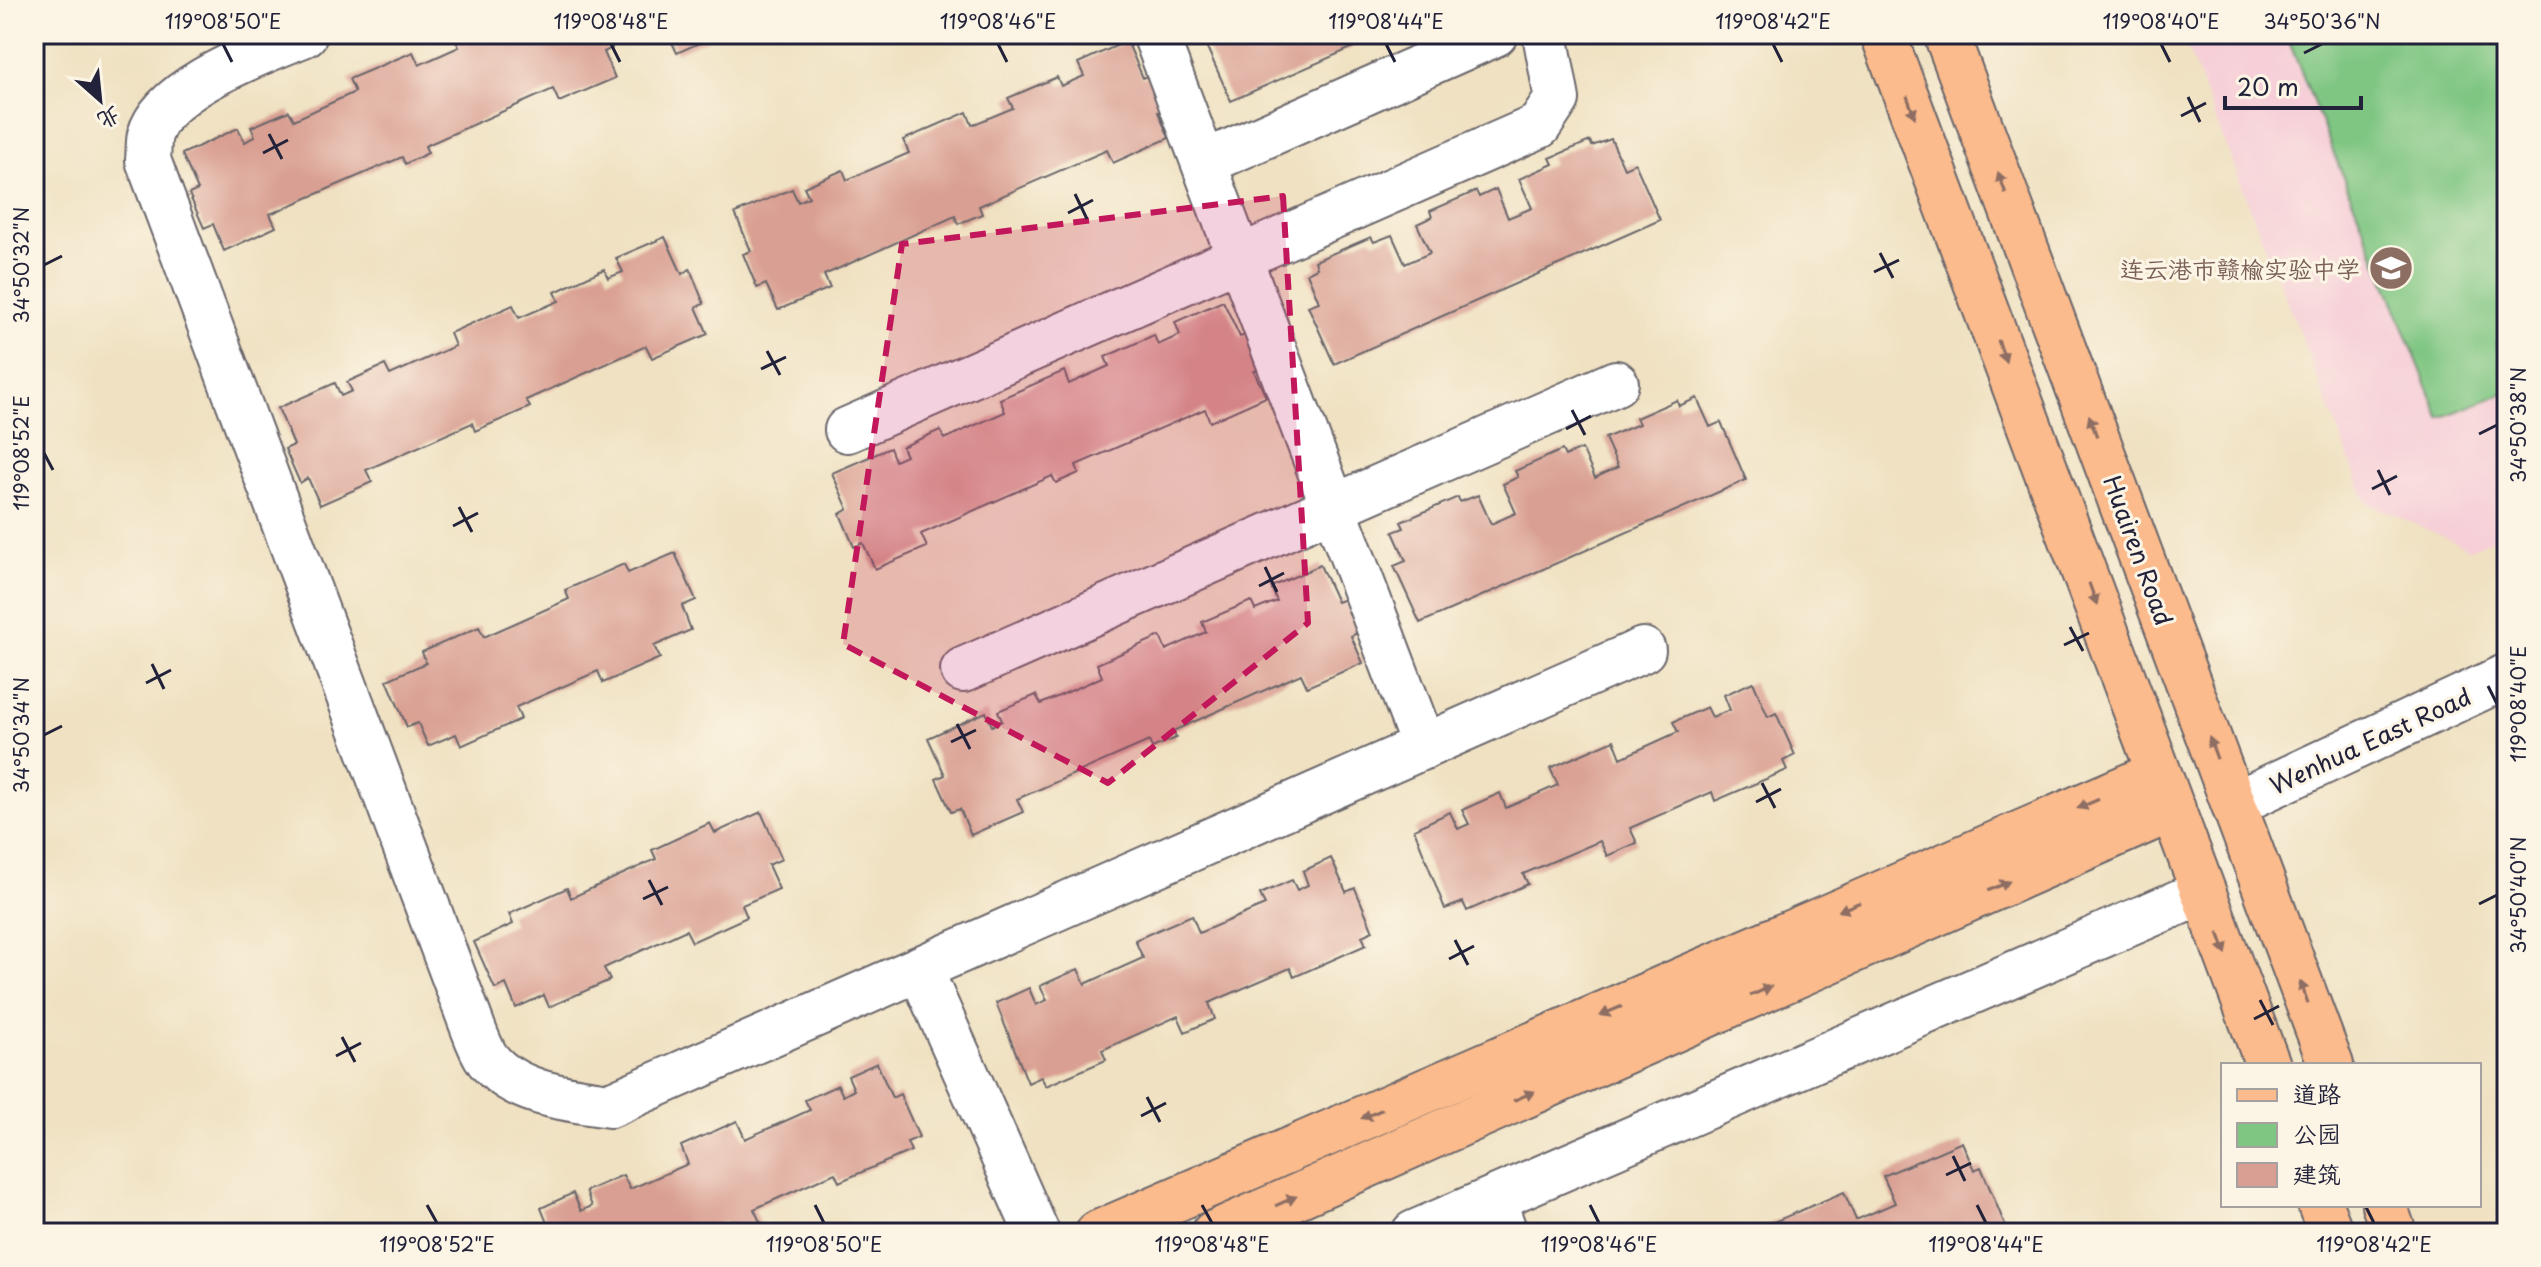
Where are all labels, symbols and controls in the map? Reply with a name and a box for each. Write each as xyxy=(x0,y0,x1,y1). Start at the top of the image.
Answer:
text: 119°08'50"E xyxy=(165,6,281,36)
text: 119°08'48"E xyxy=(553,6,669,36)
text: 119°08'46"E xyxy=(940,6,1056,36)
text: 119°08'44"E xyxy=(1328,6,1444,36)
text: 119°08'42"E xyxy=(1715,6,1831,36)
text: 119°08'40"E xyxy=(2102,6,2220,36)
text: 34°50'36"N xyxy=(2263,6,2381,36)
north arrow xyxy=(60,60,140,140)
scale bar xyxy=(2225,60,2361,110)
text: 20 m xyxy=(2237,68,2299,104)
one-way arrow xyxy=(1905,95,1918,119)
text: 北 xyxy=(92,99,127,139)
one-way arrow xyxy=(1995,170,2008,194)
text: 34°50'32"N xyxy=(6,207,36,323)
school or university icon: 连云港市赣榆实验中学 xyxy=(2367,244,2415,292)
place label: 连云港市赣榆实验中学 xyxy=(2120,250,2360,286)
one-way arrow xyxy=(1996,339,2009,363)
text: 34°50'38"N xyxy=(2503,367,2533,483)
text: 119°08'52"E xyxy=(6,395,36,511)
one-way arrow xyxy=(2086,414,2099,438)
street label: Huairen Road xyxy=(2095,470,2183,630)
one-way arrow xyxy=(2087,582,2099,606)
text: 119°08'40"E xyxy=(2503,645,2533,763)
text: 34°50'34"N xyxy=(6,677,36,793)
street label: Wenhua East Road xyxy=(2263,678,2477,802)
one-way arrow xyxy=(2206,736,2219,760)
one-way arrow xyxy=(2076,797,2100,810)
text: 34°50'40"N xyxy=(2503,836,2533,954)
one-way arrow xyxy=(1987,879,2011,893)
one-way arrow xyxy=(1837,901,1861,914)
one-way arrow xyxy=(2216,931,2229,955)
one-way arrow xyxy=(2297,980,2310,1004)
one-way arrow xyxy=(1750,984,1773,998)
one-way arrow xyxy=(1599,1004,1622,1017)
legend xyxy=(2221,1063,2481,1207)
text: 道路 xyxy=(2293,1075,2341,1111)
one-way arrow xyxy=(1512,1090,1535,1103)
one-way arrow xyxy=(1360,1108,1384,1121)
text: 公园 xyxy=(2293,1115,2341,1151)
text: 建筑 xyxy=(2293,1155,2341,1191)
one-way arrow xyxy=(1274,1195,1298,1208)
text: 119°08'52"E xyxy=(379,1229,495,1259)
text: 119°08'50"E xyxy=(766,1229,882,1259)
text: 119°08'48"E xyxy=(1154,1229,1270,1259)
text: 119°08'46"E xyxy=(1541,1229,1657,1259)
text: 119°08'44"E xyxy=(1928,1229,2044,1259)
text: 119°08'42"E xyxy=(2316,1229,2432,1259)

